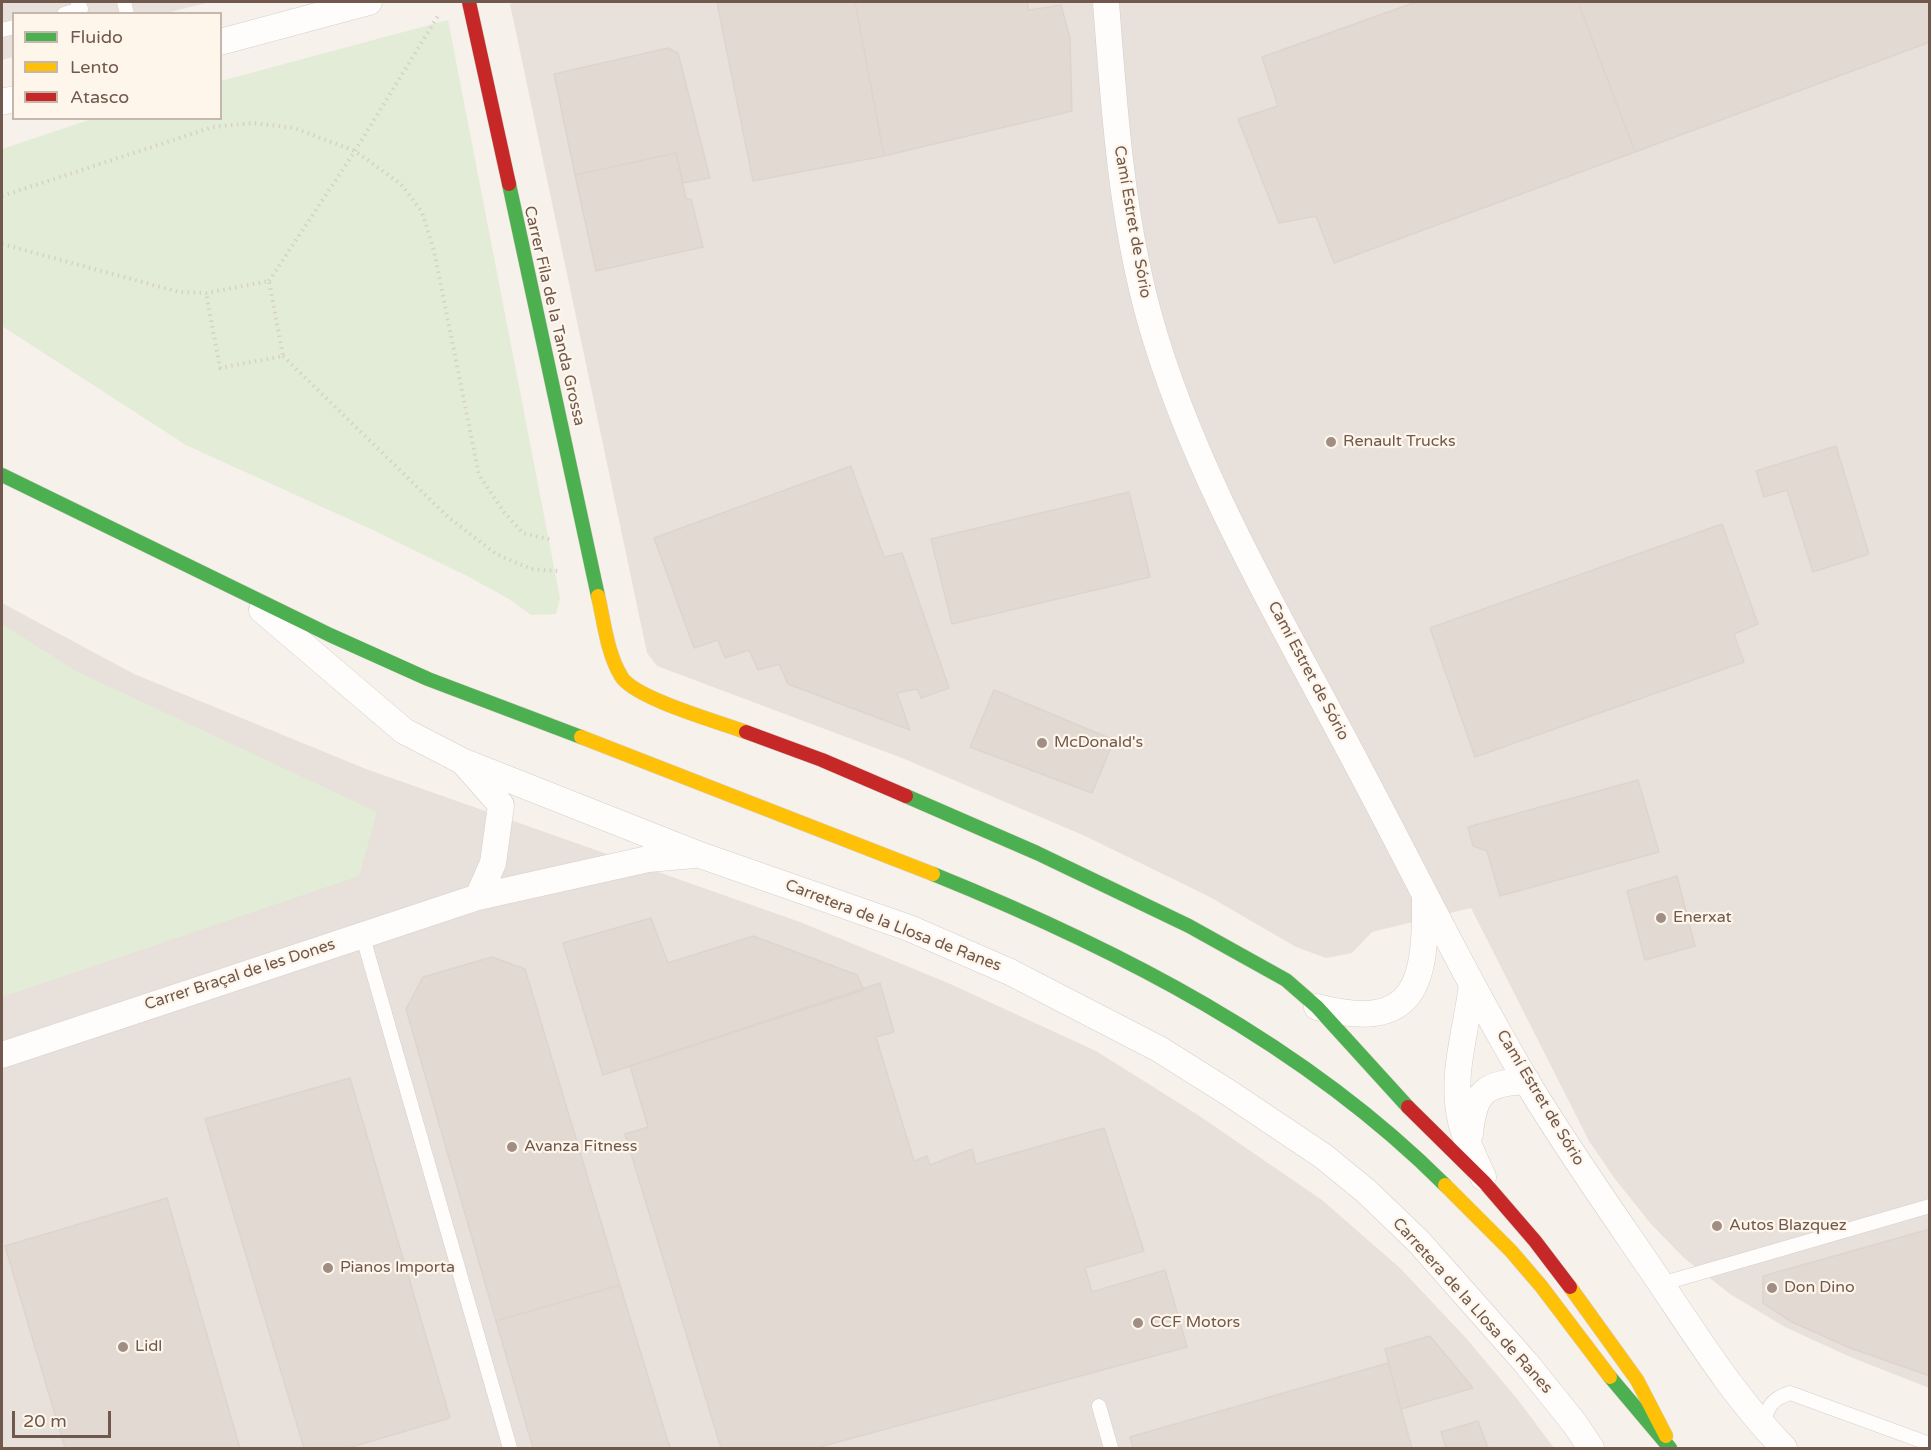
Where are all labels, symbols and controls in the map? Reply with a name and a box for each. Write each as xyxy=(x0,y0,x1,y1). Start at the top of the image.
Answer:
legend xyxy=(12,12,222,120)
text: Fluido xyxy=(70,26,123,48)
text: Lento xyxy=(70,56,119,78)
text: Atasco xyxy=(70,86,129,108)
street label: Camí Estret de Sório xyxy=(1109,144,1155,300)
street label: Carrer Fila de la Tanda Grossa xyxy=(519,204,589,428)
place label: Renault Trucks xyxy=(1343,432,1456,452)
marker: Renault Trucks xyxy=(1324,435,1338,449)
street label: Camí Estret de Sório xyxy=(1263,598,1353,744)
place label: McDonald's xyxy=(1054,733,1143,753)
marker: McDonald's xyxy=(1035,736,1049,750)
street label: Carretera de la Llosa de Ranes xyxy=(782,876,1004,976)
place label: Enerxat xyxy=(1673,908,1732,928)
marker: Enerxat xyxy=(1654,911,1668,925)
street label: Carrer Braçal de les Dones xyxy=(142,935,338,1015)
street label: Camí Estret de Sório xyxy=(1492,1027,1588,1169)
place label: Avanza Fitness xyxy=(524,1137,637,1157)
marker: Avanza Fitness xyxy=(505,1140,519,1154)
street label: Carretera de la Llosa de Ranes xyxy=(1388,1214,1556,1398)
place label: Autos Blazquez xyxy=(1729,1216,1847,1236)
marker: Autos Blazquez xyxy=(1710,1219,1724,1233)
place label: Pianos Importa xyxy=(340,1258,455,1278)
marker: Pianos Importa xyxy=(321,1261,335,1275)
place label: Don Dino xyxy=(1784,1278,1855,1298)
marker: Don Dino xyxy=(1765,1281,1779,1295)
place label: CCF Motors xyxy=(1150,1313,1240,1333)
marker: CCF Motors xyxy=(1131,1316,1145,1330)
place label: Lidl xyxy=(135,1337,162,1357)
marker: Lidl xyxy=(116,1340,130,1354)
scale bar xyxy=(15,1399,114,1437)
text: 20 m xyxy=(23,1410,67,1432)

